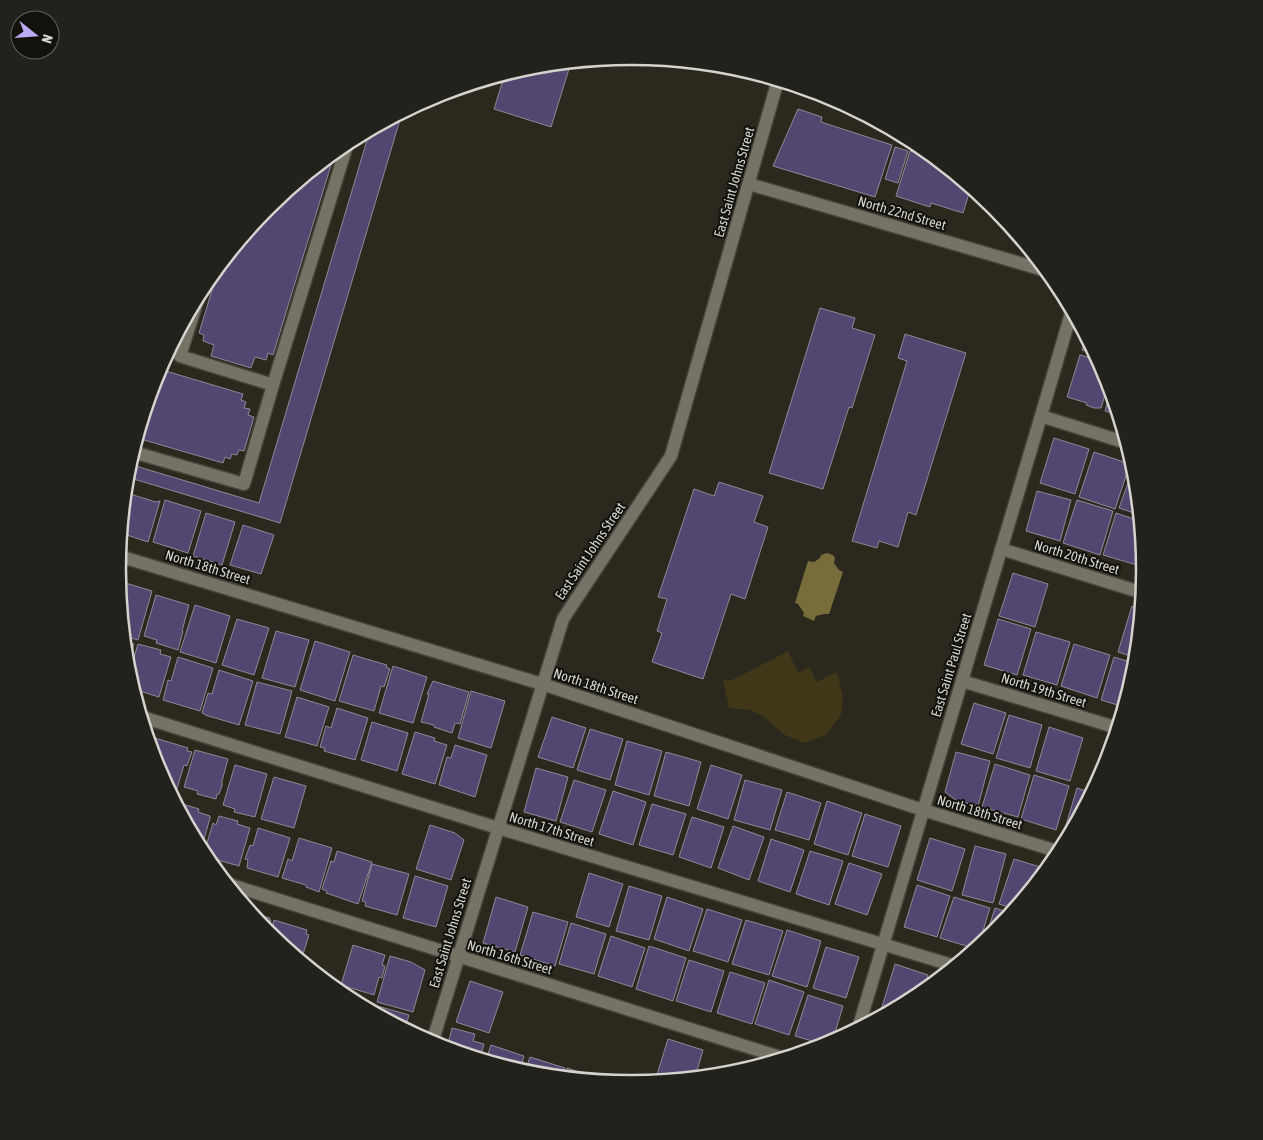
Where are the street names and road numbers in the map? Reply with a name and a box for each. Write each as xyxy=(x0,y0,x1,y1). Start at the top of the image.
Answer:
street label: East Saint Johns Street xyxy=(711,125,757,239)
street label: North 22nd Street xyxy=(856,193,948,233)
street label: East Saint Johns Street xyxy=(552,499,628,603)
street label: North 20th Street xyxy=(1032,536,1122,578)
street label: North 18th Street xyxy=(163,546,253,588)
street label: East Saint Paul Street xyxy=(928,611,974,719)
street label: North 18th Street xyxy=(552,665,640,707)
street label: North 19th Street xyxy=(999,669,1089,711)
street label: North 18th Street xyxy=(935,791,1025,833)
street label: North 17th Street xyxy=(507,808,597,850)
street label: East Saint Johns Street xyxy=(426,876,474,990)
street label: North 16th Street xyxy=(465,936,555,978)

